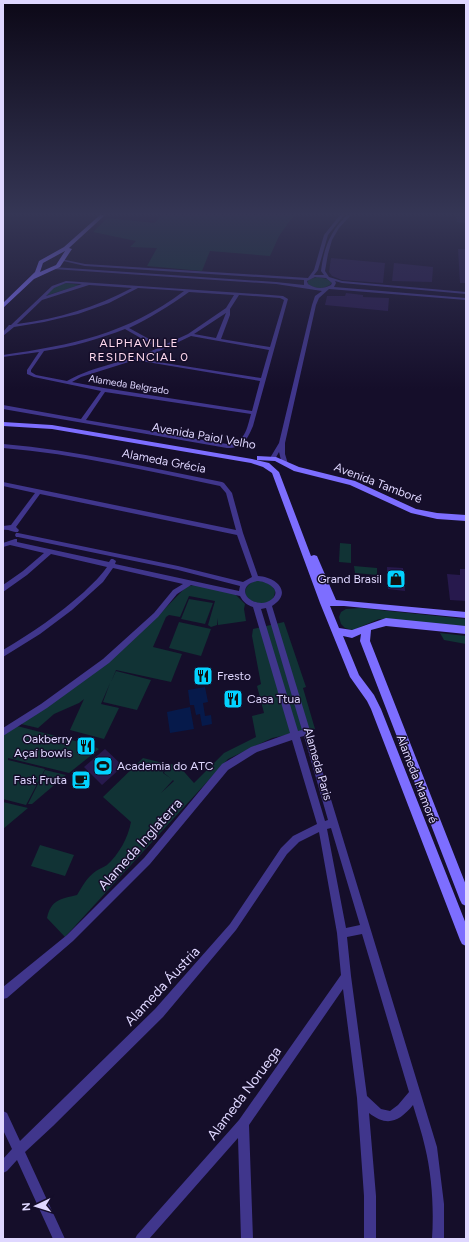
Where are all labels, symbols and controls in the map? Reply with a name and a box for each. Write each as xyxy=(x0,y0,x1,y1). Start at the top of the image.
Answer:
district label: ALPHAVILLE RESIDENCIAL 0 xyxy=(89,336,189,364)
street label: Alameda Belgrado xyxy=(88,372,170,397)
street label: Avenida Paiol Velho xyxy=(151,420,257,452)
street label: Alameda Grécia xyxy=(121,446,207,476)
street label: Avenida Tamboré xyxy=(332,460,424,506)
shop icon: Grand Brasil xyxy=(385,568,407,590)
place label: Grand Brasil xyxy=(317,572,382,586)
restaurant icon: Fresto xyxy=(192,665,214,687)
place label: Fresto xyxy=(217,669,251,683)
restaurant icon: Casa Ttua xyxy=(222,688,244,710)
place label: Casa Ttua xyxy=(247,692,300,706)
street label: Alameda Paris xyxy=(301,726,335,802)
place label: Oakberry Açaí bowls xyxy=(14,732,73,760)
street label: Alameda Mamoré xyxy=(394,733,441,826)
restaurant icon: Oakberry Açaí bowls xyxy=(75,735,97,757)
sports icon: Academia do ATC xyxy=(92,755,114,777)
place label: Academia do ATC xyxy=(117,759,214,773)
cafe icon: Fast Fruta xyxy=(70,769,92,791)
place label: Fast Fruta xyxy=(14,773,67,787)
street label: Alameda Inglaterra xyxy=(95,795,186,894)
street label: Alameda Áustria xyxy=(121,943,203,1030)
street label: Alameda Noruega xyxy=(204,1043,285,1143)
north arrow xyxy=(16,1186,56,1226)
text: N xyxy=(20,1202,33,1211)

